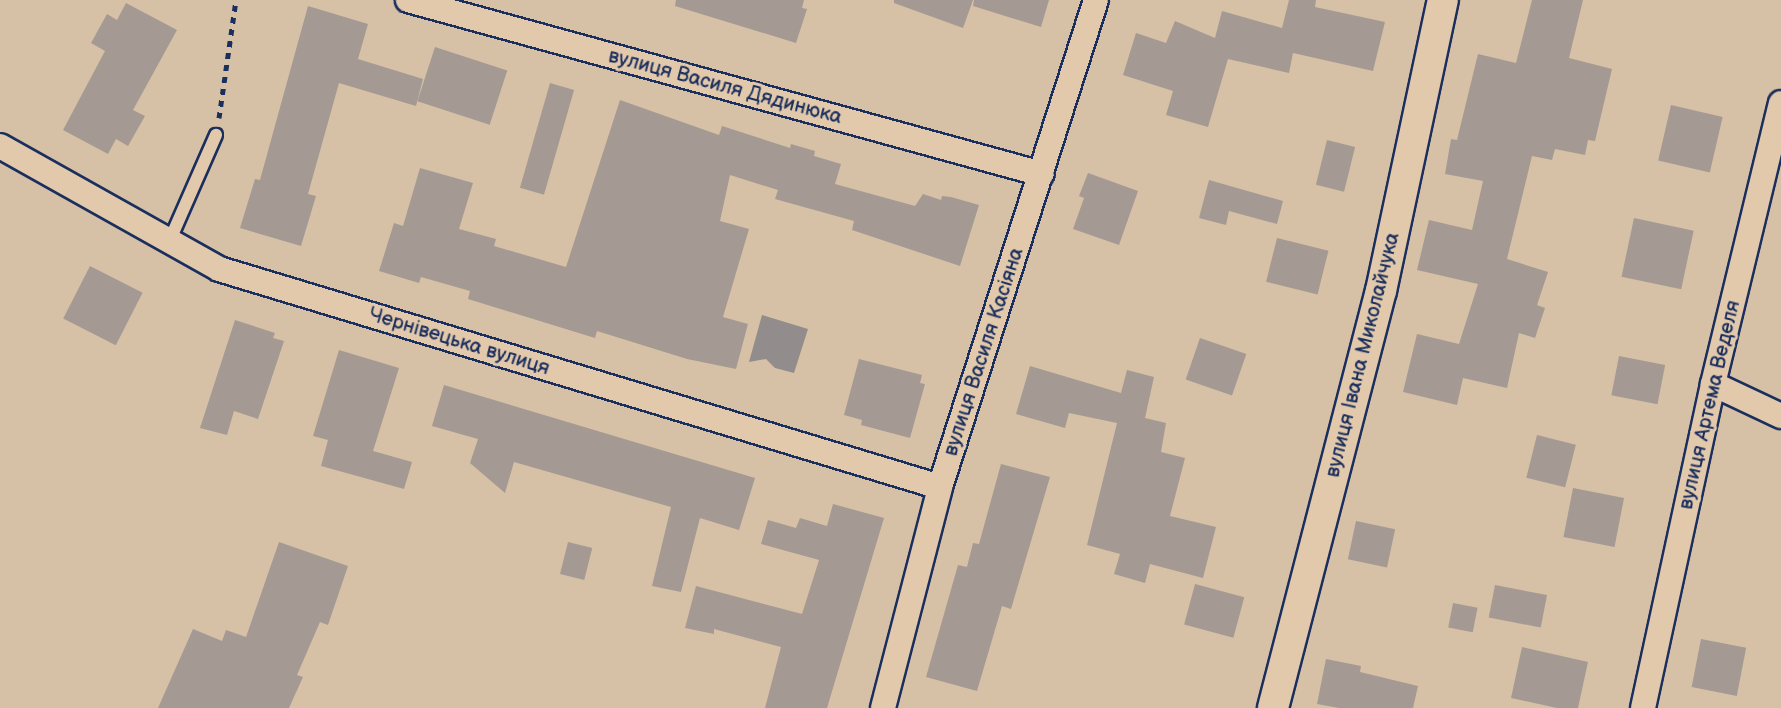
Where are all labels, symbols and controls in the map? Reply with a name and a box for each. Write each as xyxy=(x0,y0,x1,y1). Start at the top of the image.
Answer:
street label: вулиця Василя Дядинюка xyxy=(606,44,844,130)
street label: вулиця Івана Миколайчука xyxy=(1321,230,1405,480)
street label: вулиця Василя Касіяна xyxy=(939,245,1029,459)
street label: вулиця Артема Веделя xyxy=(1674,298,1746,512)
street label: Чернівецька вулиця xyxy=(366,303,552,381)

